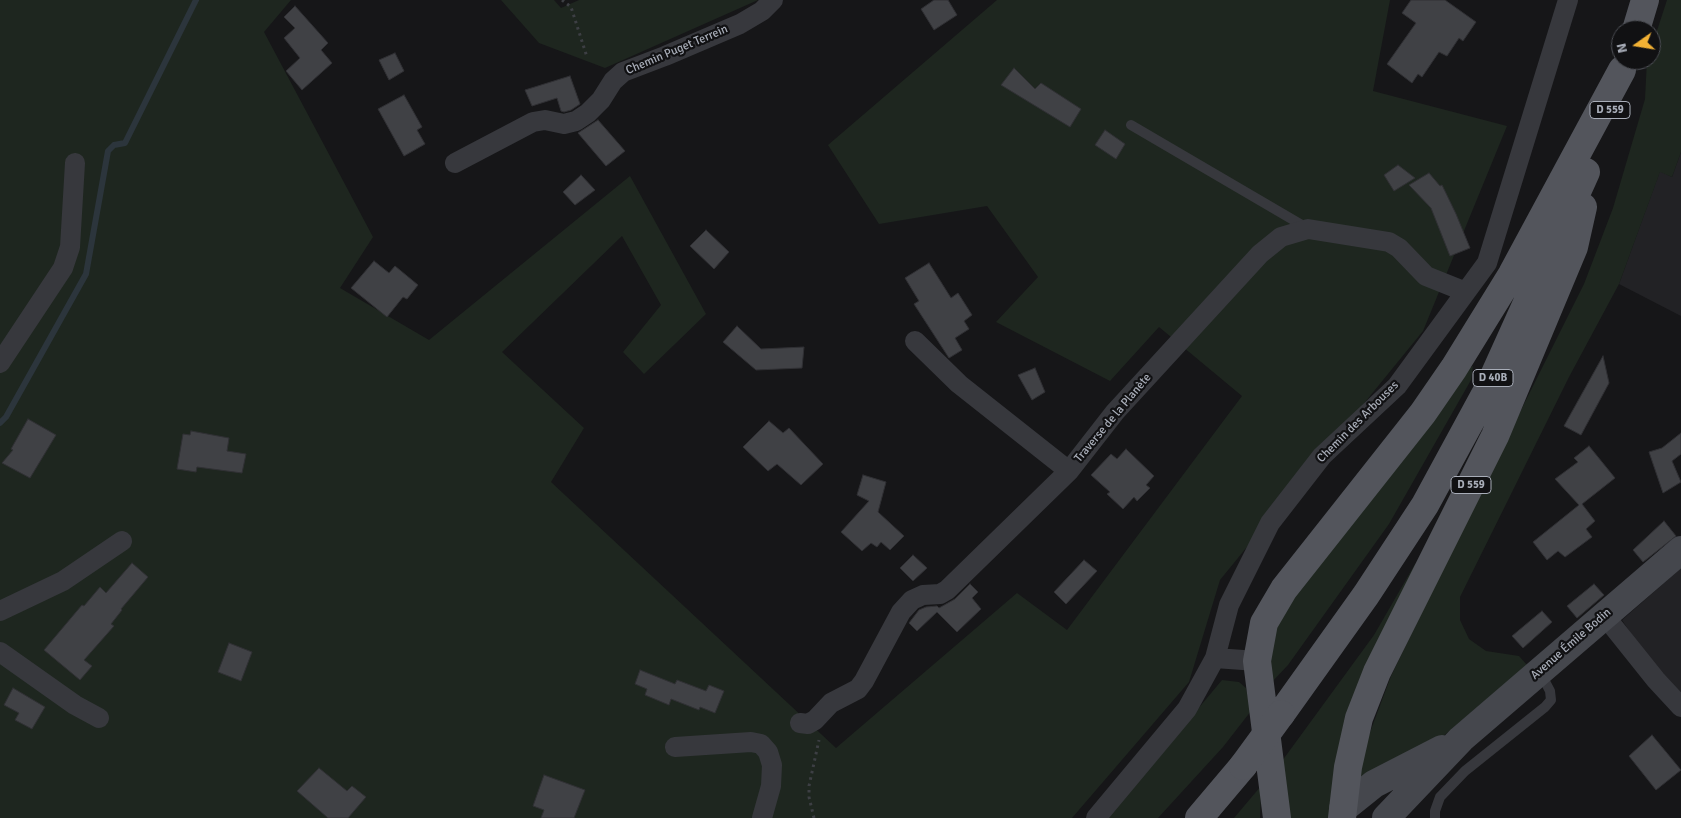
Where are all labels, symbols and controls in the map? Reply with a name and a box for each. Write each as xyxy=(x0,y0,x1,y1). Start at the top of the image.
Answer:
north arrow xyxy=(1611,20,1661,70)
street label: Chemin Puget Terrein xyxy=(624,22,730,78)
text: N xyxy=(1612,42,1631,55)
road number: D 559 xyxy=(1590,102,1630,118)
road number: D 40B xyxy=(1473,369,1513,386)
street label: Traverse de la Planète xyxy=(1072,371,1154,465)
street label: Chemin des Arbouses xyxy=(1314,378,1402,466)
road number: D 559 xyxy=(1451,476,1491,494)
street label: Avenue Émile Bodin xyxy=(1528,605,1614,683)

